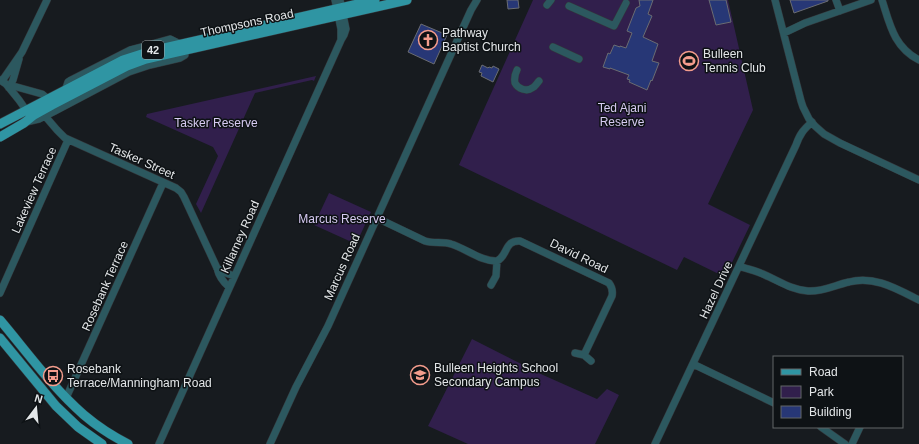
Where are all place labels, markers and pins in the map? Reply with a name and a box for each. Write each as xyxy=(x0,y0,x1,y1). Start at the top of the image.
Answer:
place label: Pathway Baptist Church xyxy=(442,26,521,54)
church icon: Pathway Baptist Church xyxy=(417,29,439,51)
place label: Bulleen Tennis Club xyxy=(703,47,766,75)
sports icon: Bulleen Tennis Club xyxy=(678,50,700,72)
place label: Bulleen Heights School Secondary Campus xyxy=(434,361,558,389)
place label: Rosebank Terrace/Manningham Road xyxy=(67,362,212,390)
school or university icon: Bulleen Heights School Secondary Campus xyxy=(409,364,431,386)
bus stop icon: Rosebank Terrace/Manningham Road xyxy=(42,365,64,387)

